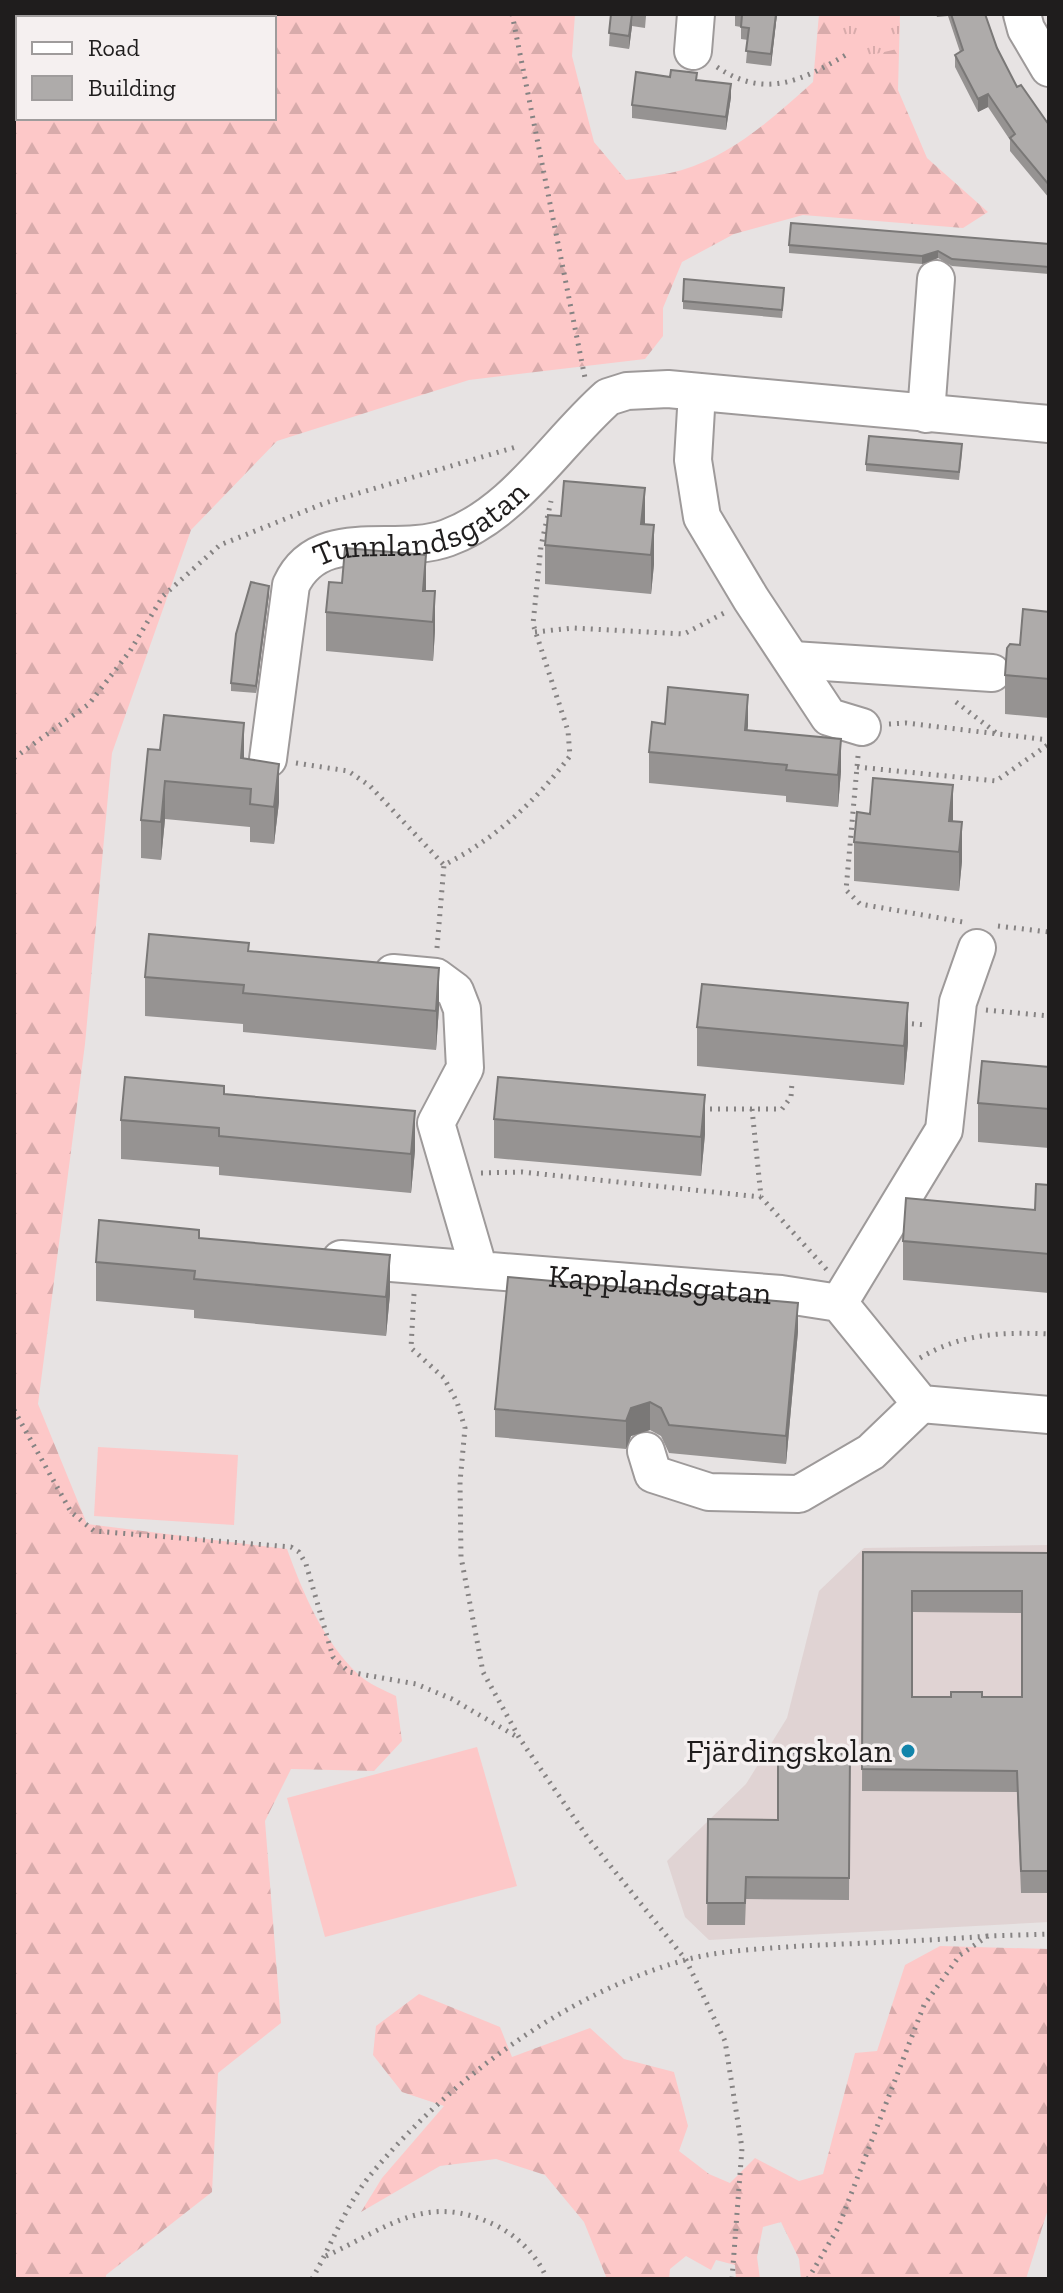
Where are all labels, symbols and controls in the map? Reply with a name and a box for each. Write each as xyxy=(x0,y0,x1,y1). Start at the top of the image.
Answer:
legend xyxy=(16,16,276,120)
text: Road xyxy=(88,33,140,62)
text: Building xyxy=(88,73,176,102)
street label: Tunnlandsgatan xyxy=(307,472,536,574)
street label: Kapplandsgatan xyxy=(547,1257,774,1312)
place label: Fjärdingskolan xyxy=(686,1732,893,1770)
marker: Fjärdingskolan xyxy=(899,1742,917,1760)

